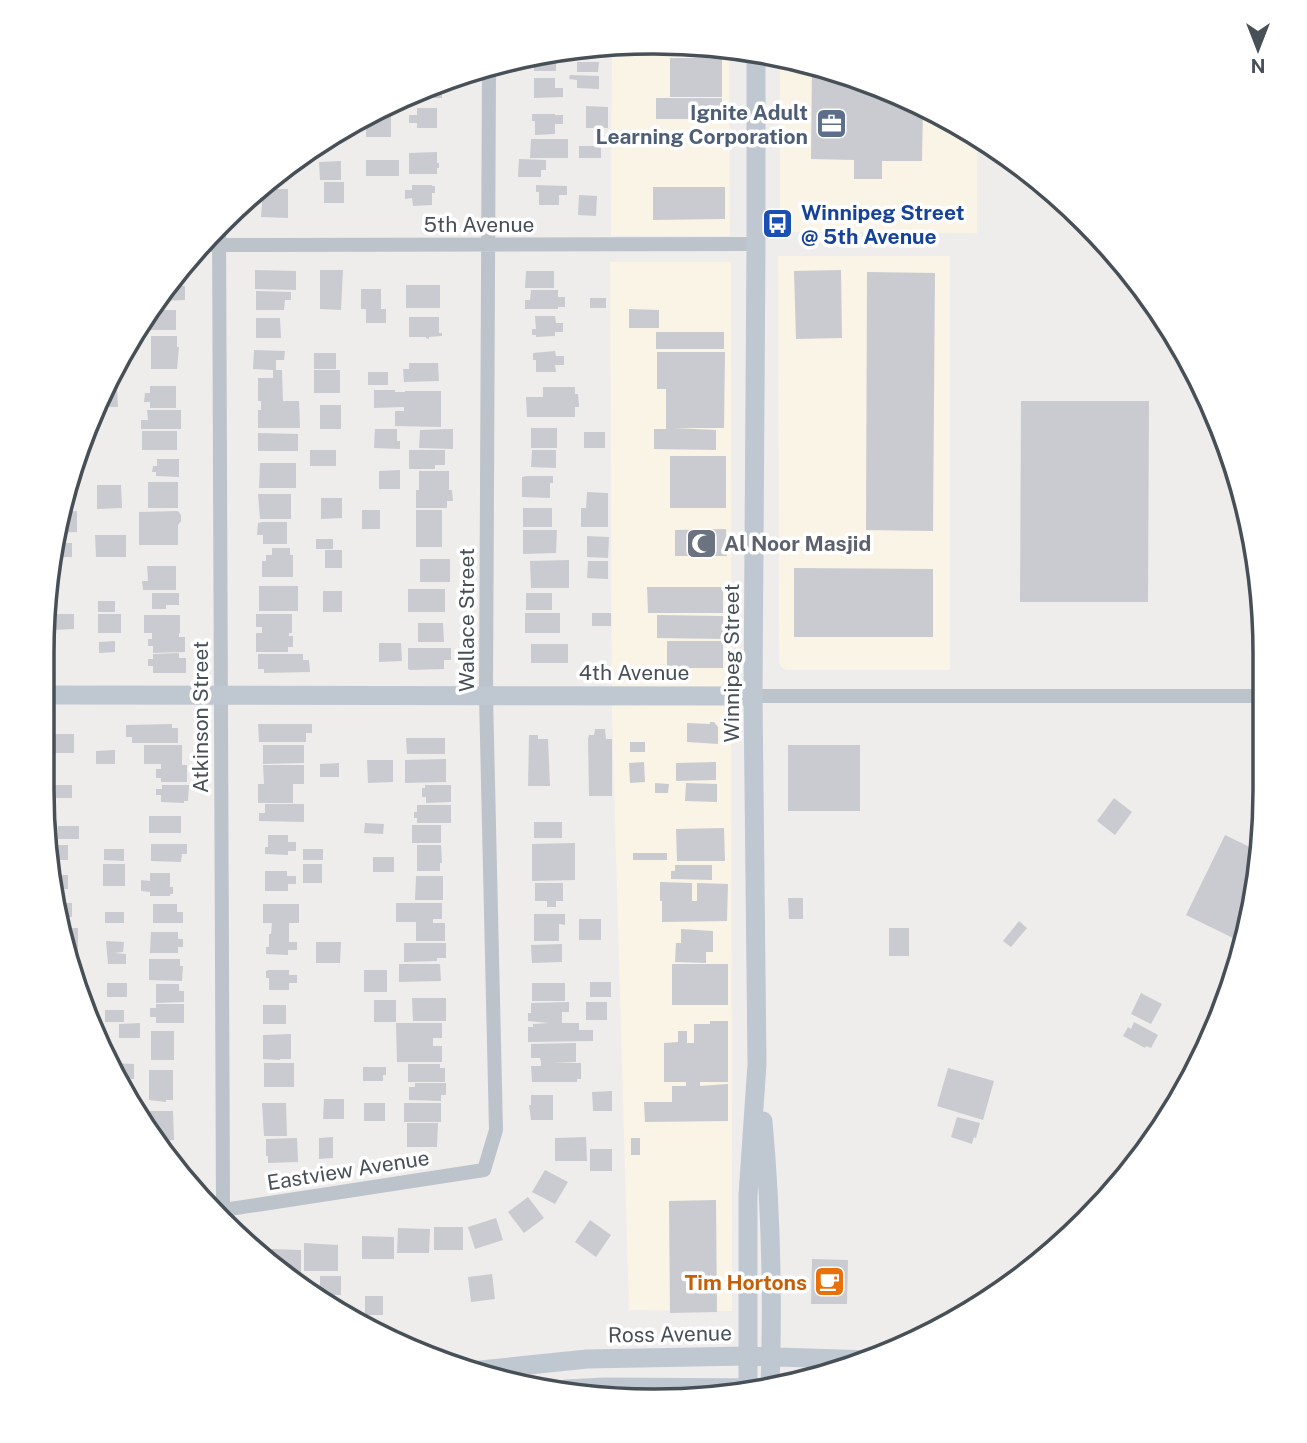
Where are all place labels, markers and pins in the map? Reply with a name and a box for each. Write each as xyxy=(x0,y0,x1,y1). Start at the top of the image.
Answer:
place label: Ignite Adult Learning Corporation xyxy=(595,100,808,149)
office icon: Ignite Adult Learning Corporation xyxy=(814,107,848,141)
place label: Winnipeg Street @ 5th Avenue xyxy=(801,200,964,249)
bus stop icon: Winnipeg Street @ 5th Avenue xyxy=(761,207,795,241)
mosque icon: Al Noor Masjid xyxy=(684,526,718,560)
place label: Al Noor Masjid xyxy=(724,531,871,556)
cafe icon: Tim Hortons xyxy=(813,1265,847,1299)
place label: Tim Hortons xyxy=(684,1270,807,1295)

